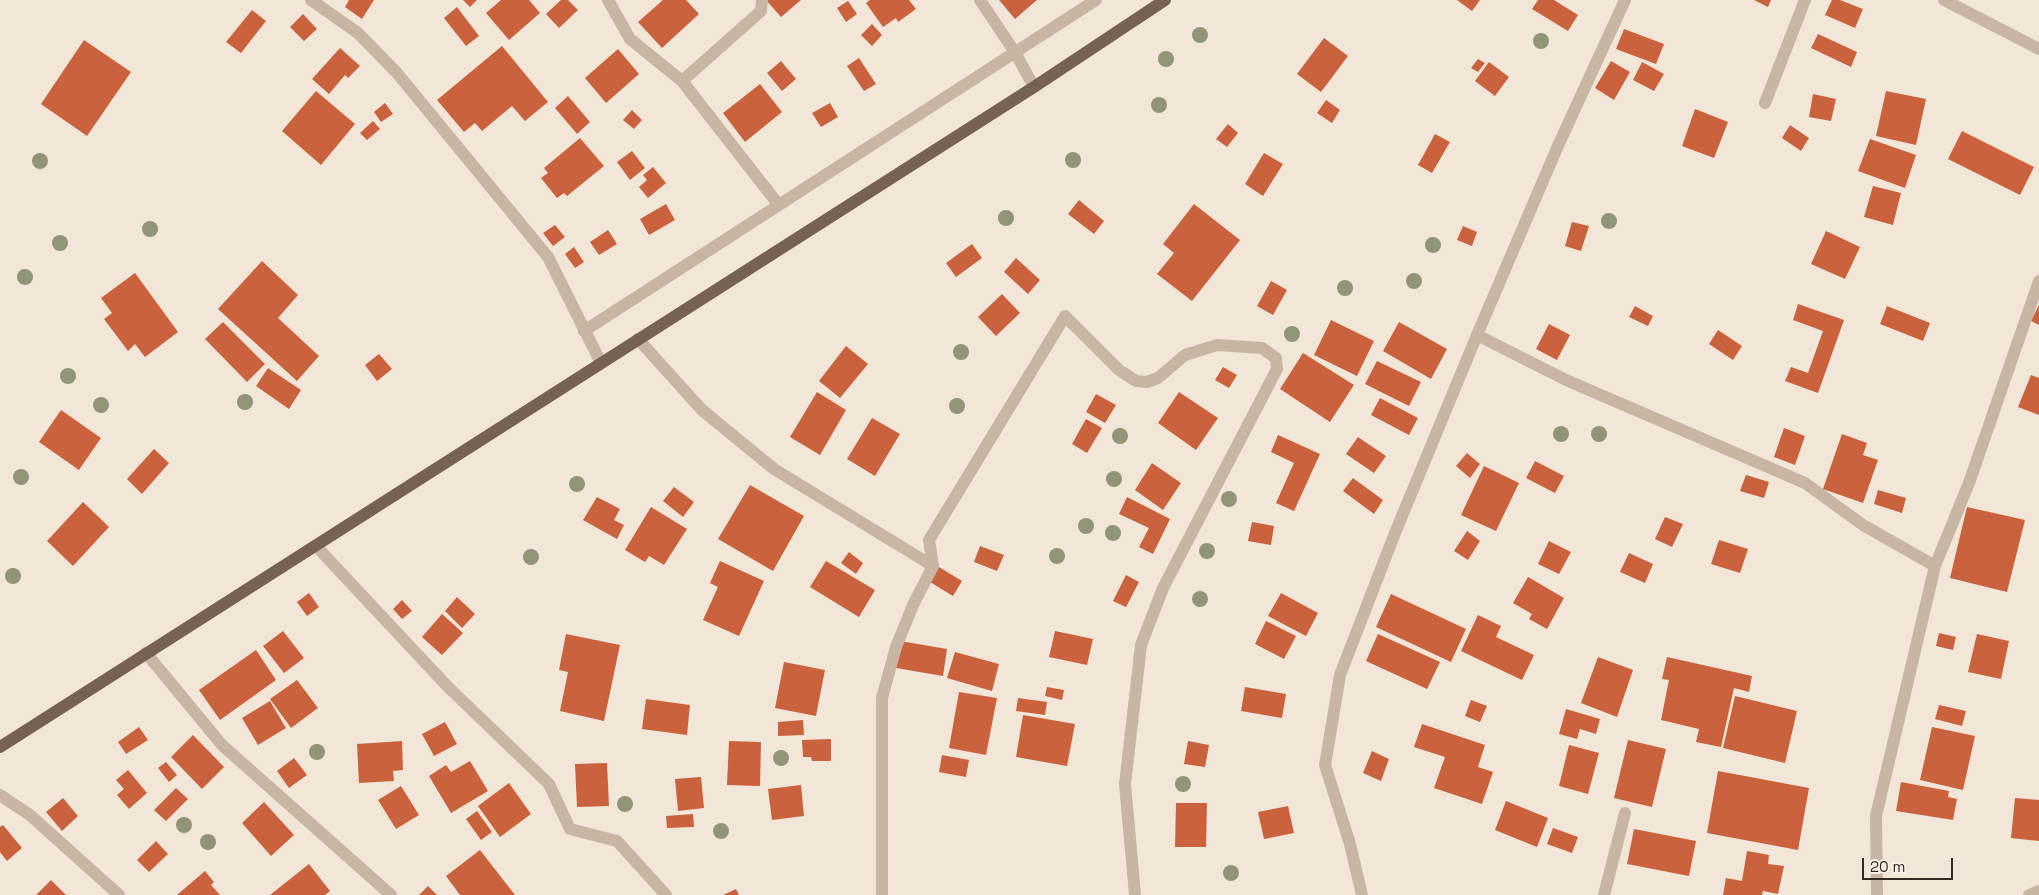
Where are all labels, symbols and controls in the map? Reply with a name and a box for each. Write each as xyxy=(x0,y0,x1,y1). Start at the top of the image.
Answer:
scale bar xyxy=(1864,848,1955,880)
text: 20 m xyxy=(1870,857,1905,876)

